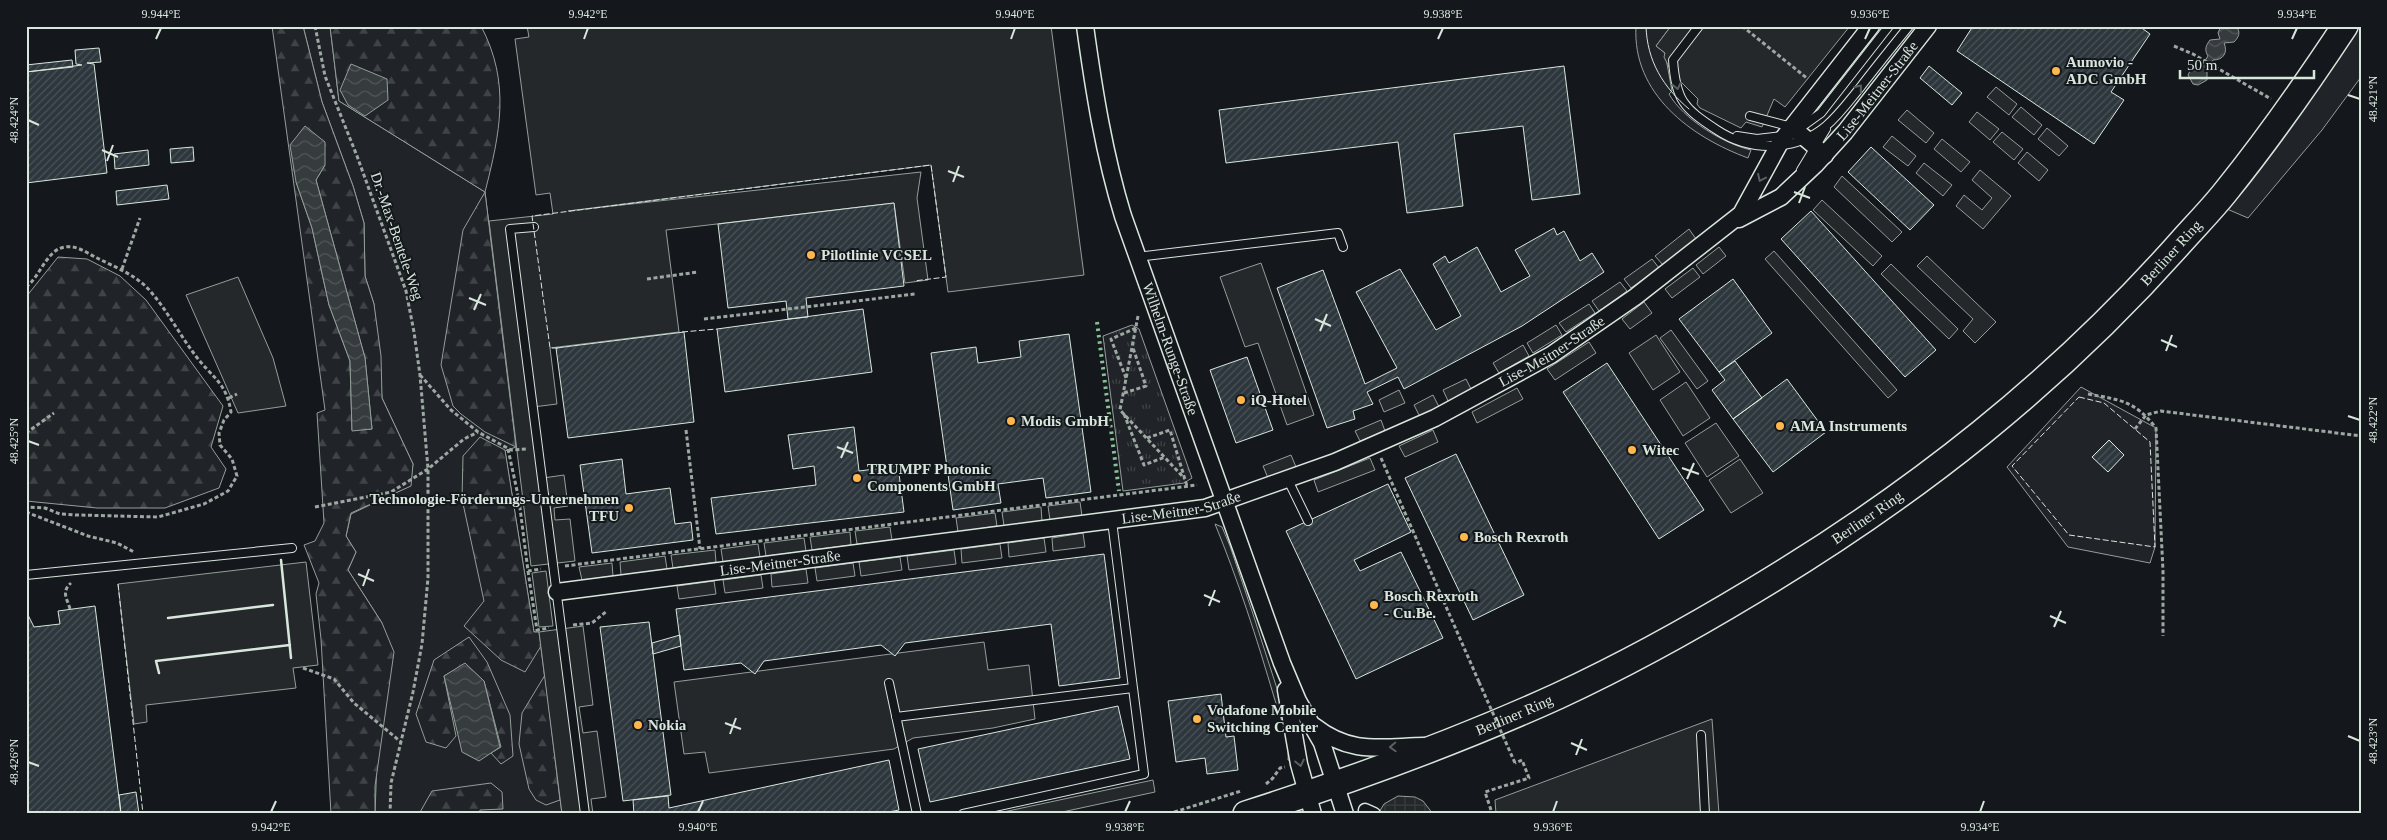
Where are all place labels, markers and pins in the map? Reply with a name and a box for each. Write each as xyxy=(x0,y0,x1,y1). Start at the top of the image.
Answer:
place label: Aumovio - ADC GmbH xyxy=(2066,54,2147,87)
marker: Aumovio - ADC GmbH xyxy=(2050,65,2062,77)
place label: Pilotlinie VCSEL xyxy=(821,247,932,263)
marker: Pilotlinie VCSEL xyxy=(805,249,817,261)
place label: iQ-Hotel xyxy=(1251,392,1307,408)
marker: iQ-Hotel xyxy=(1235,394,1247,406)
place label: Modis GmbH xyxy=(1021,413,1109,429)
marker: Modis GmbH xyxy=(1005,415,1017,427)
place label: AMA Instruments xyxy=(1790,418,1907,434)
marker: AMA Instruments xyxy=(1774,420,1786,432)
place label: Witec xyxy=(1642,442,1680,458)
marker: Witec xyxy=(1626,444,1638,456)
place label: TRUMPF Photonic Components GmbH xyxy=(867,461,996,494)
marker: TRUMPF Photonic Components GmbH xyxy=(851,472,863,484)
place label: Technologie-Förderungs-Unternehmen TFU xyxy=(370,491,620,524)
marker: Technologie-Förderungs-Unternehmen TFU xyxy=(623,502,635,514)
place label: Bosch Rexroth xyxy=(1474,529,1569,545)
marker: Bosch Rexroth xyxy=(1458,531,1470,543)
place label: Bosch Rexroth - Cu.Be. xyxy=(1384,588,1479,621)
marker: Bosch Rexroth - Cu.Be. xyxy=(1368,599,1380,611)
place label: Vodafone Mobile Switching Center xyxy=(1207,702,1319,735)
marker: Vodafone Mobile Switching Center xyxy=(1191,713,1203,725)
place label: Nokia xyxy=(648,717,687,733)
marker: Nokia xyxy=(632,719,644,731)

